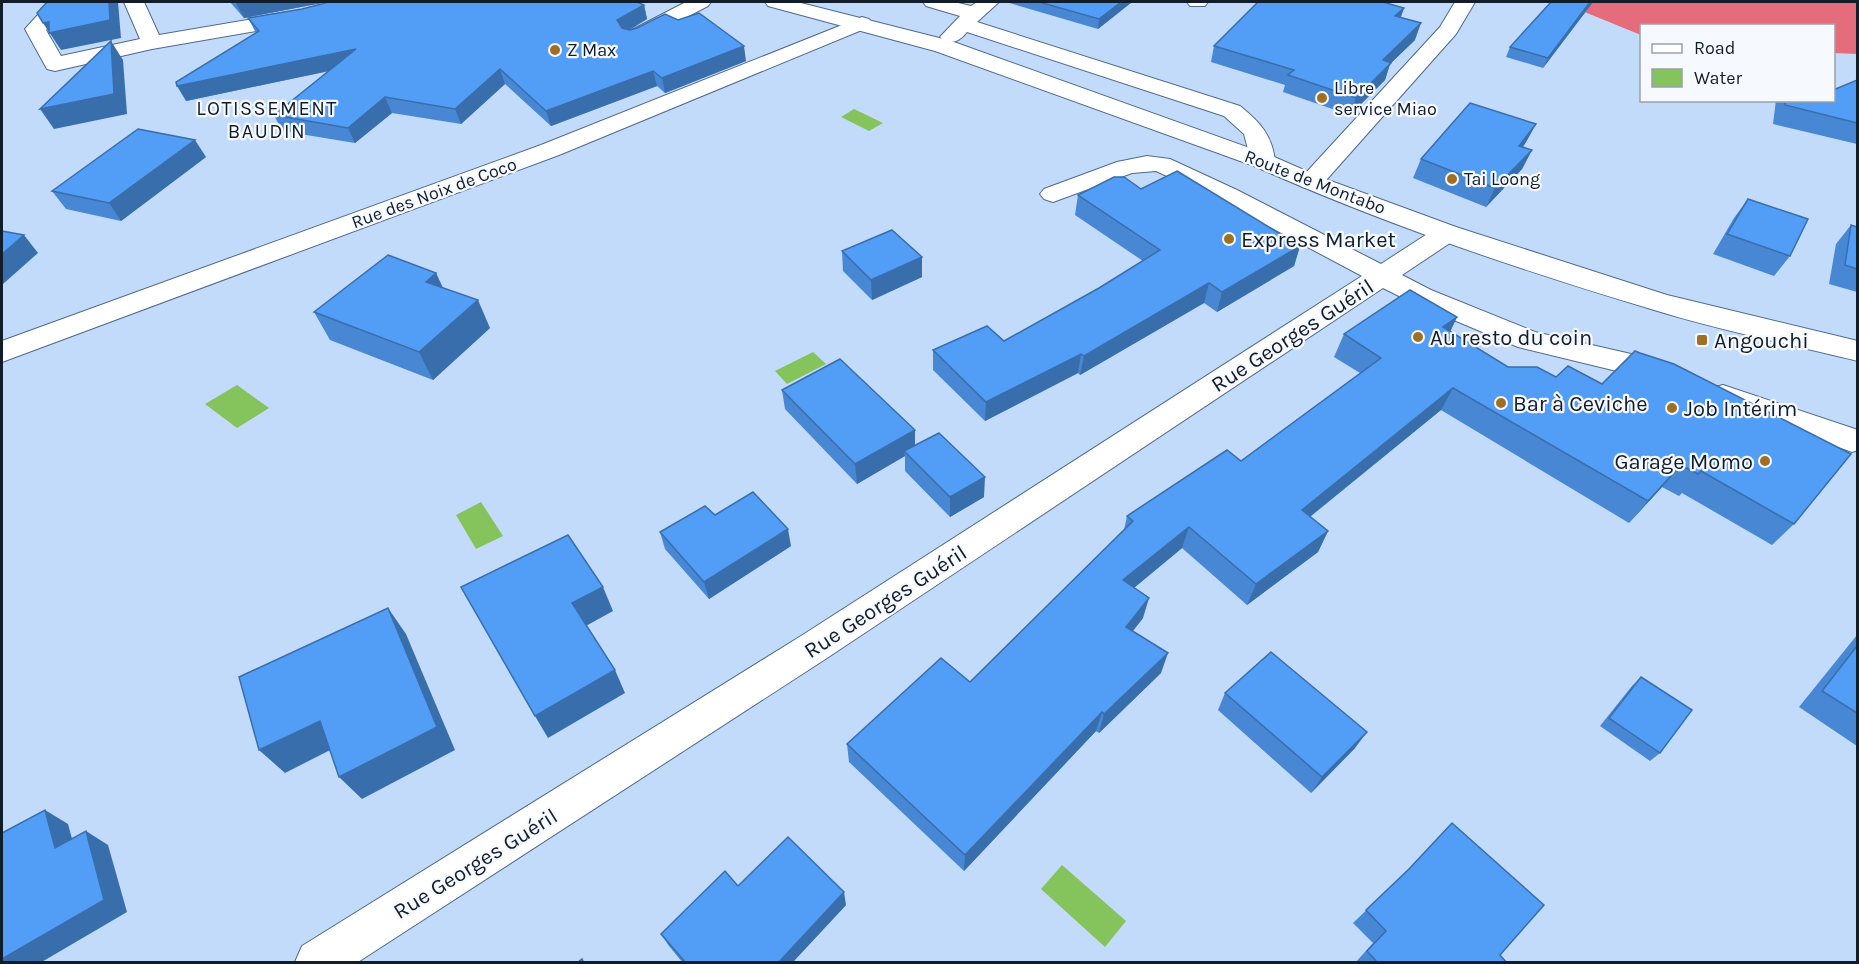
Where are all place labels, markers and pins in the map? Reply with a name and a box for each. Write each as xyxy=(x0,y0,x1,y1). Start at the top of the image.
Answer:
place label: Z Max xyxy=(567,39,616,61)
marker: Z Max xyxy=(548,43,562,57)
place label: Libre service Miao xyxy=(1334,77,1437,120)
marker: Libre service Miao xyxy=(1315,91,1329,105)
place label: Tai Loong xyxy=(1464,168,1540,190)
marker: Tai Loong xyxy=(1445,172,1459,186)
place label: Express Market xyxy=(1241,227,1396,253)
marker: Express Market xyxy=(1222,232,1236,246)
place label: Au resto du coin xyxy=(1430,325,1592,351)
place label: Angouchi xyxy=(1714,328,1809,354)
marker: Au resto du coin xyxy=(1411,330,1425,344)
marker: Angouchi xyxy=(1695,333,1709,347)
place label: Bar à Ceviche xyxy=(1513,391,1648,417)
marker: Bar à Ceviche xyxy=(1494,396,1508,410)
place label: Job Intérim xyxy=(1684,396,1797,422)
marker: Job Intérim xyxy=(1665,401,1679,415)
place label: Garage Momo xyxy=(1614,449,1753,475)
marker: Garage Momo xyxy=(1758,454,1772,468)

